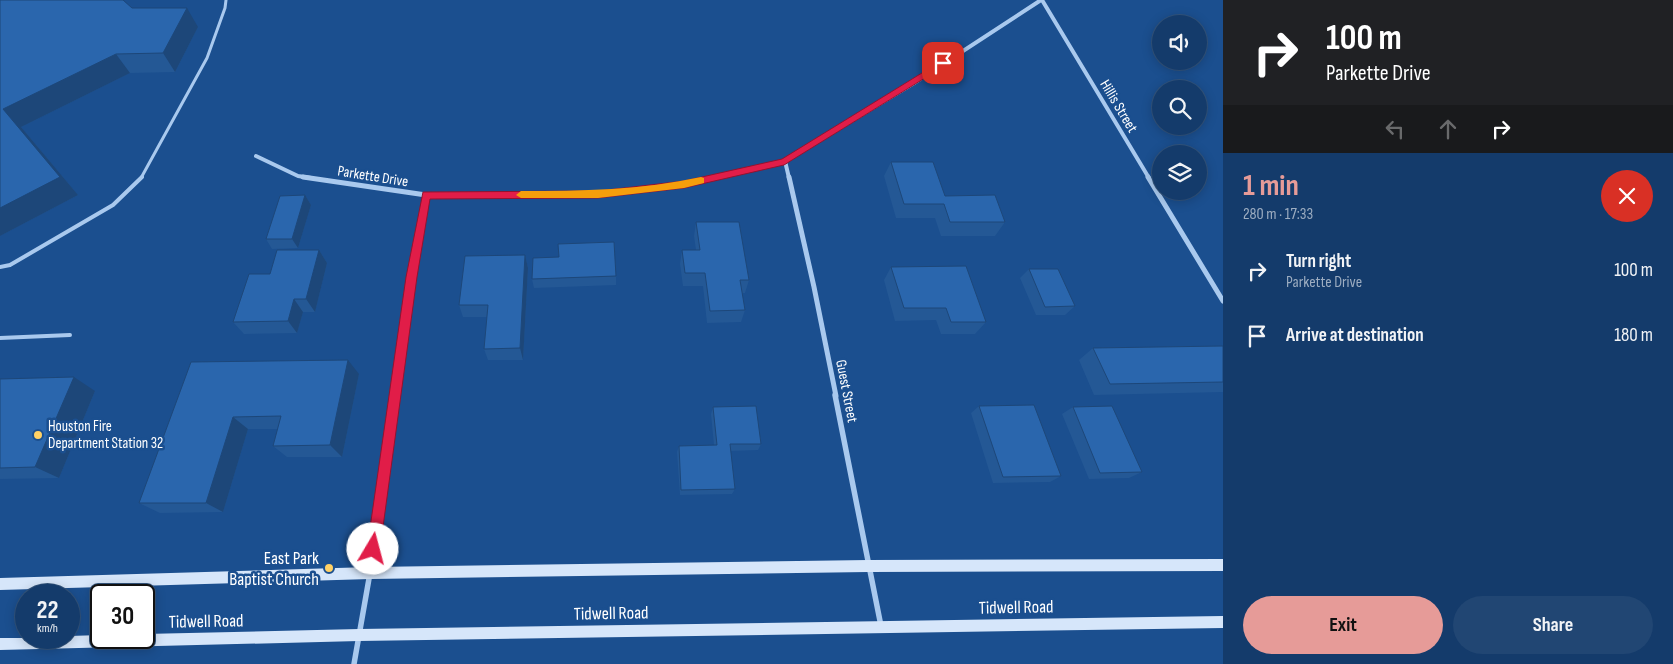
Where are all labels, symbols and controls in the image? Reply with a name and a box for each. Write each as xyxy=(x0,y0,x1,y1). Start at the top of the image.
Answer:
map controls xyxy=(1152,15,1207,200)
button: sound xyxy=(1152,15,1207,70)
text: 100 m xyxy=(1326,17,1402,60)
icon: right xyxy=(1243,20,1308,85)
pin xyxy=(922,42,964,84)
icon: arrive xyxy=(929,49,957,77)
text: Parkette Drive xyxy=(1326,60,1431,87)
street label: Hillis Street xyxy=(1095,76,1142,137)
button: search xyxy=(1152,80,1207,135)
icon: left xyxy=(1381,115,1409,143)
icon: ahead xyxy=(1434,115,1462,143)
icon: right xyxy=(1487,115,1515,143)
button: layers xyxy=(1152,145,1207,200)
street label: Parkette Drive xyxy=(336,162,410,191)
text: 1 min xyxy=(1243,168,1299,204)
button: close xyxy=(1601,170,1653,222)
text: 280 m · 17:33 xyxy=(1243,205,1313,224)
text: Turn right xyxy=(1286,250,1351,273)
icon: right xyxy=(1243,257,1271,285)
text: 100 m xyxy=(1614,259,1653,282)
text: Parkette Drive xyxy=(1286,273,1362,292)
icon: arrive xyxy=(1243,322,1271,350)
text: Arrive at destination xyxy=(1286,324,1424,347)
text: 180 m xyxy=(1614,324,1653,347)
street label: Guest Street xyxy=(831,358,862,425)
place label: Houston Fire Department Station 32 xyxy=(48,417,163,453)
marker: Houston Fire Department Station 32 xyxy=(32,429,44,441)
position arrow xyxy=(346,522,398,574)
place label: East Park Baptist Church xyxy=(229,548,319,590)
marker: East Park Baptist Church xyxy=(323,562,335,574)
speed limit sign: 30 xyxy=(90,584,155,649)
text: 22 xyxy=(37,595,58,626)
street label: Tidwell Road xyxy=(978,596,1054,619)
button: Exit xyxy=(1243,596,1443,654)
button: Share xyxy=(1453,596,1653,654)
street label: Tidwell Road xyxy=(573,602,649,625)
street label: Tidwell Road xyxy=(168,610,244,633)
text: km/h xyxy=(37,621,58,636)

